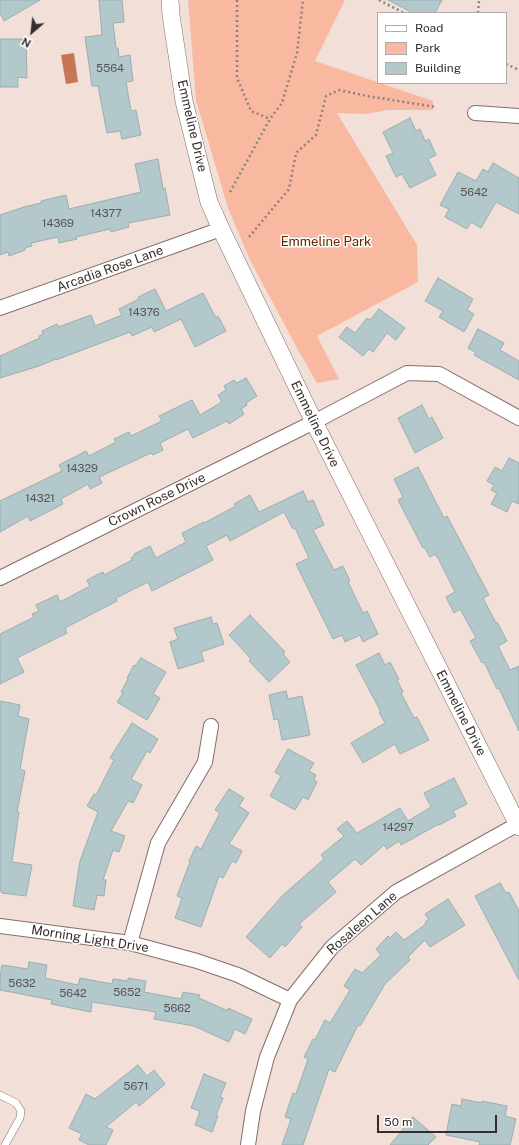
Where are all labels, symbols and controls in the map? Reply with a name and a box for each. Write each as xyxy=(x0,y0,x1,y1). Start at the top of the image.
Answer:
north arrow xyxy=(12,12,52,52)
legend xyxy=(377,12,507,84)
text: Road xyxy=(415,21,443,35)
text: N xyxy=(20,35,33,50)
text: Park xyxy=(415,41,441,55)
text: Building xyxy=(415,61,461,75)
house number: 5564 xyxy=(96,62,124,76)
street label: Emmeline Drive xyxy=(174,78,210,174)
house number: 5642 xyxy=(460,186,488,200)
house number: 14377 xyxy=(90,207,122,221)
house number: 14369 xyxy=(42,217,74,231)
park label: Emmeline Park xyxy=(281,234,371,250)
street label: Arcadia Rose Lane xyxy=(55,242,165,296)
house number: 14376 xyxy=(128,306,160,320)
street label: Emmeline Drive xyxy=(287,378,343,470)
house number: 14329 xyxy=(66,462,98,476)
street label: Crown Rose Drive xyxy=(106,470,208,530)
house number: 14321 xyxy=(25,492,55,506)
street label: Emmeline Drive xyxy=(433,668,489,758)
house number: 14297 xyxy=(382,821,414,835)
street label: Rosaleen Lane xyxy=(324,888,400,958)
street label: Morning Light Drive xyxy=(30,922,150,956)
house number: 5632 xyxy=(8,977,36,991)
house number: 5652 xyxy=(113,986,141,1000)
house number: 5642 xyxy=(59,987,87,1001)
house number: 5662 xyxy=(163,1002,191,1016)
house number: 5671 xyxy=(124,1080,148,1094)
scale bar xyxy=(379,1107,499,1133)
text: 50 m xyxy=(384,1115,412,1129)

